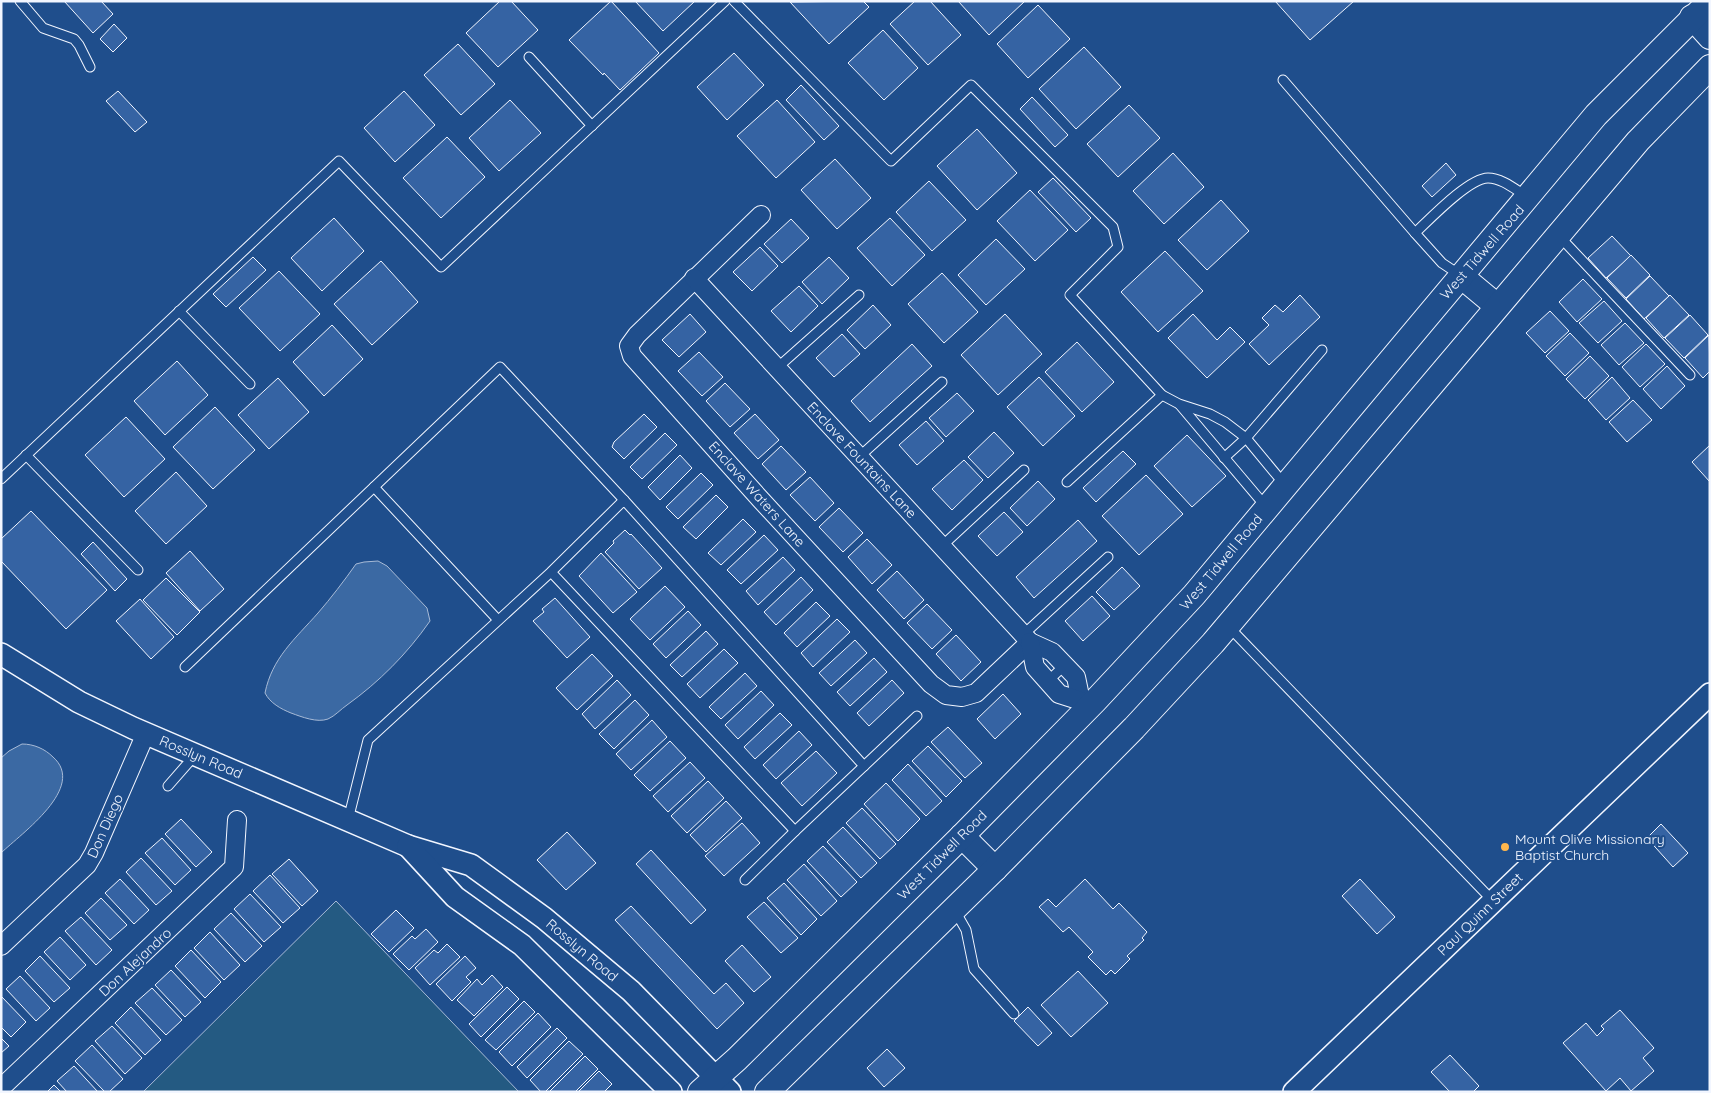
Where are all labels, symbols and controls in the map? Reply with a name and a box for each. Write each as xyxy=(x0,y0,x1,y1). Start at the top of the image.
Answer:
street label: West Tidwell Road xyxy=(1436,201,1528,303)
street label: Enclave Fountains Lane xyxy=(803,398,921,522)
street label: Enclave Waters Lane xyxy=(705,437,809,551)
street label: West Tidwell Road xyxy=(1176,510,1266,614)
street label: Rosslyn Road xyxy=(157,731,245,783)
street label: Don Diego xyxy=(83,791,127,861)
street label: West Tidwell Road xyxy=(893,806,991,904)
place label: Mount Olive Missionary Baptist Church xyxy=(1515,830,1665,864)
marker: Mount Olive Missionary Baptist Church xyxy=(1499,841,1511,853)
street label: Paul Quinn Street xyxy=(1434,869,1527,959)
street label: Rosslyn Road xyxy=(542,915,622,985)
street label: Don Alejandro xyxy=(95,924,175,1000)

